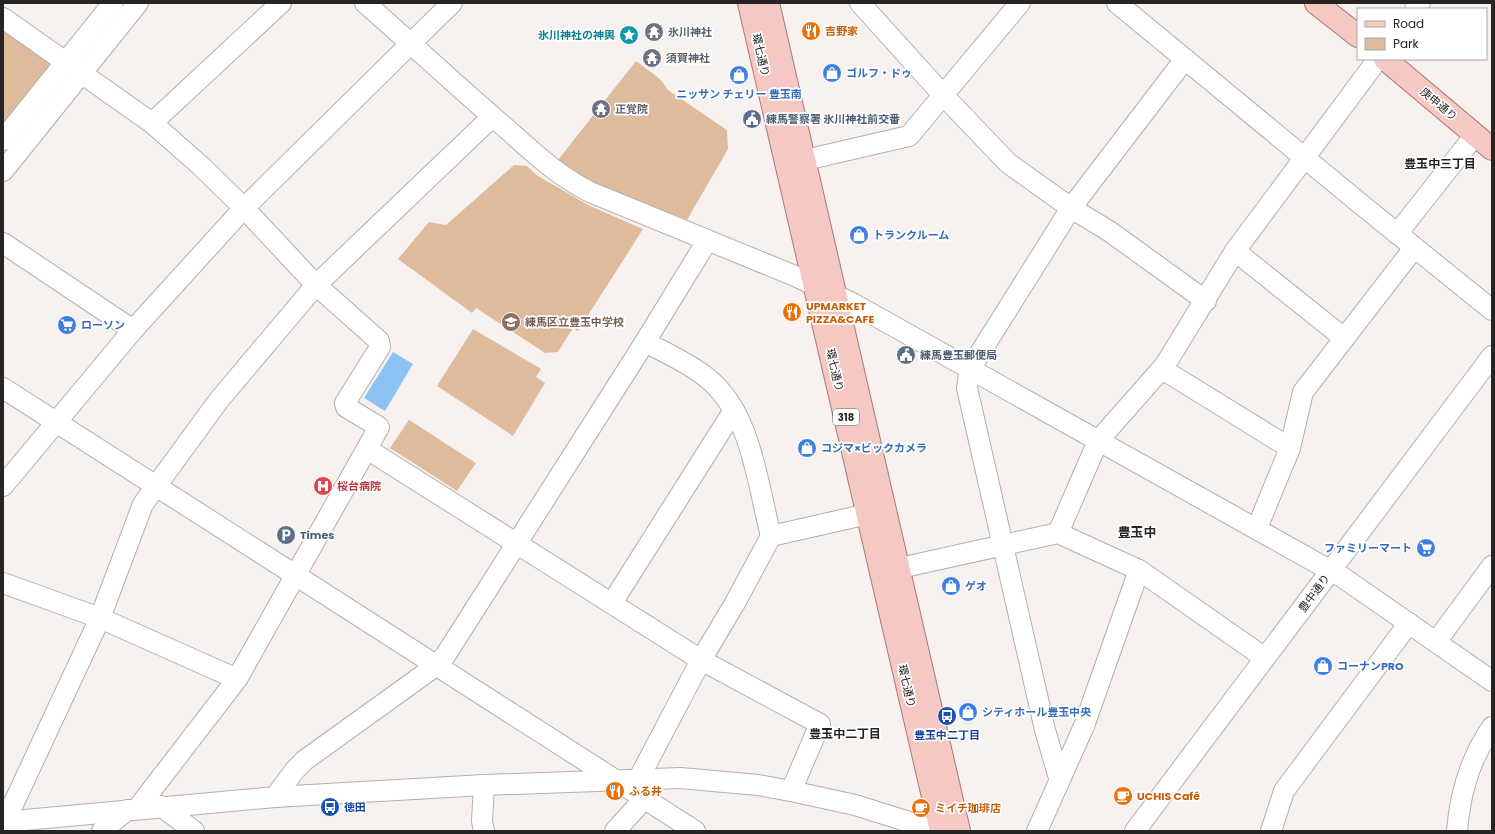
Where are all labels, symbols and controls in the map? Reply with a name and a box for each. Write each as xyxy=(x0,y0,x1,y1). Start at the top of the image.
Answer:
legend xyxy=(1357,8,1487,60)
text: Road xyxy=(1393,15,1424,32)
restaurant icon: 吉野家 xyxy=(800,20,822,42)
temple icon: 氷川神社 xyxy=(643,21,665,43)
place label: 吉野家 xyxy=(825,23,858,39)
place icon: 氷川神社の神輿 xyxy=(618,24,640,46)
place label: 氷川神社 xyxy=(668,24,712,40)
place label: 氷川神社の神輿 xyxy=(538,27,615,43)
street label: 環七通り xyxy=(748,32,774,78)
text: Park xyxy=(1393,35,1420,52)
temple icon: 須賀神社 xyxy=(641,47,663,69)
place label: 須賀神社 xyxy=(666,50,710,66)
shop icon: ゴルフ・ドゥ xyxy=(821,62,843,84)
shop icon: ニッサン チェリー 豊玉南 xyxy=(728,64,750,86)
place label: ゴルフ・ドゥ xyxy=(846,65,912,81)
street label: 庚申通り xyxy=(1417,84,1461,124)
place label: ニッサン チェリー 豊玉南 xyxy=(676,86,802,102)
temple icon: 正覚院 xyxy=(590,98,612,120)
place label: 正覚院 xyxy=(615,101,648,117)
public building icon: 練馬警察署 氷川神社前交番 xyxy=(741,108,763,130)
place label: 練馬警察署 氷川神社前交番 xyxy=(766,111,900,127)
district label: 豊玉中三丁目 xyxy=(1404,155,1476,172)
shop icon: トランクルーム xyxy=(848,224,870,246)
place label: トランクルーム xyxy=(873,227,949,243)
place label: UPMARKET PIZZA&CAFE xyxy=(806,298,875,327)
restaurant icon: UPMARKET PIZZA&CAFE xyxy=(781,301,803,323)
school or university icon: 練馬区立豊玉中学校 xyxy=(500,311,522,333)
supermarket icon: ローソン xyxy=(56,314,78,336)
place label: 練馬区立豊玉中学校 xyxy=(525,314,624,330)
place label: ローソン xyxy=(81,317,125,333)
public building icon: 練馬豊玉郵便局 xyxy=(895,344,917,366)
street label: 環七通り xyxy=(822,347,848,393)
place label: 練馬豊玉郵便局 xyxy=(920,347,997,363)
road number: 318 xyxy=(833,409,859,425)
shop icon: コジマ×ビックカメラ xyxy=(796,437,818,459)
place label: コジマ×ビックカメラ xyxy=(821,440,927,456)
hospital icon: 桜台病院 xyxy=(312,475,334,497)
place label: 桜台病院 xyxy=(337,478,381,494)
district label: 豊玉中 xyxy=(1117,523,1157,542)
parking icon: Times xyxy=(275,524,297,546)
place label: Times xyxy=(300,527,334,543)
supermarket icon: ファミリーマート xyxy=(1415,537,1437,559)
place label: ファミリーマート xyxy=(1324,540,1412,556)
street label: 豊中通り xyxy=(1294,571,1334,615)
shop icon: ゲオ xyxy=(940,575,962,597)
place label: ゲオ xyxy=(965,578,987,594)
shop icon: コーナンPRO xyxy=(1312,655,1334,677)
place label: コーナンPRO xyxy=(1337,658,1404,674)
street label: 環七通り xyxy=(894,663,920,709)
shop icon: シティホール豊玉中央 xyxy=(957,701,979,723)
place label: シティホール豊玉中央 xyxy=(982,704,1091,720)
bus stop icon: 豊玉中二丁目 xyxy=(936,705,958,727)
district label: 豊玉中二丁目 xyxy=(809,725,881,742)
place label: 豊玉中二丁目 xyxy=(914,727,980,743)
restaurant icon: ふる井 xyxy=(604,780,626,802)
place label: ふる井 xyxy=(629,783,662,799)
cafe icon: UCHIS Café xyxy=(1112,785,1134,807)
place label: UCHIS Café xyxy=(1137,788,1200,804)
bus stop icon: 徳田 xyxy=(319,796,341,818)
cafe icon: ミイチ珈琲店 xyxy=(910,797,932,819)
place label: 徳田 xyxy=(344,799,366,815)
place label: ミイチ珈琲店 xyxy=(935,800,1001,816)

